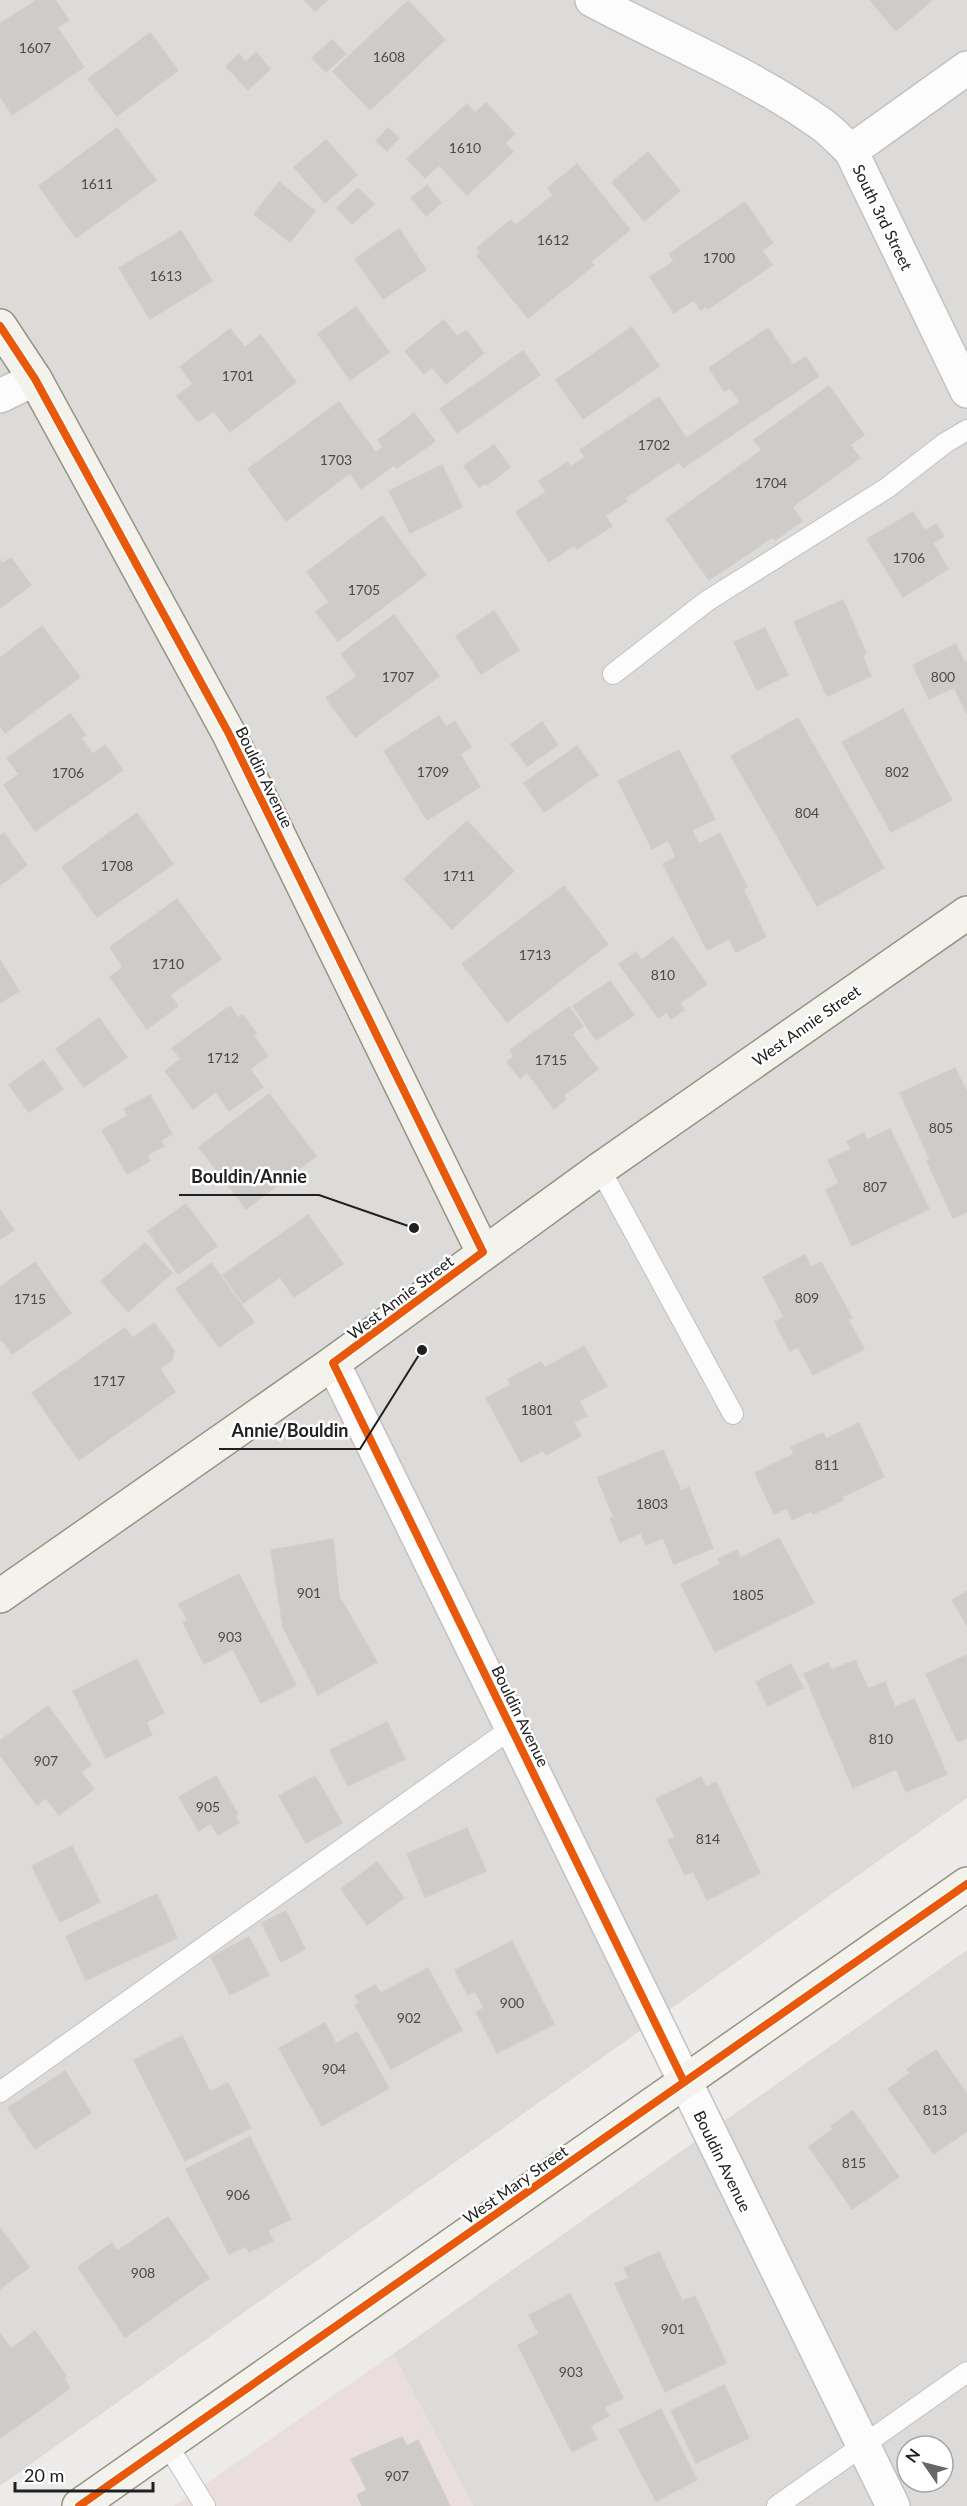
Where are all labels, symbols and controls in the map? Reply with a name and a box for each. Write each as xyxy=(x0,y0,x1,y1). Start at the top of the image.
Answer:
house number: 1607 xyxy=(19,39,51,56)
house number: 1608 xyxy=(373,48,405,65)
house number: 1610 xyxy=(449,139,481,156)
street label: South 3rd Street xyxy=(849,161,917,273)
house number: 1611 xyxy=(81,175,113,192)
house number: 1612 xyxy=(537,231,569,248)
house number: 1700 xyxy=(703,249,735,266)
house number: 1613 xyxy=(150,267,182,284)
house number: 1701 xyxy=(222,367,254,384)
house number: 1702 xyxy=(638,436,670,453)
house number: 1703 xyxy=(320,451,352,468)
house number: 1704 xyxy=(755,474,787,491)
house number: 1706 xyxy=(893,549,925,566)
house number: 1705 xyxy=(348,581,380,598)
house number: 1707 xyxy=(382,668,414,685)
house number: 800 xyxy=(931,668,955,685)
street label: Bouldin Avenue xyxy=(232,723,298,831)
house number: 1709 xyxy=(417,763,449,780)
house number: 802 xyxy=(885,763,909,780)
house number: 1706 xyxy=(52,764,84,781)
house number: 804 xyxy=(795,804,819,821)
house number: 1708 xyxy=(101,857,133,874)
house number: 1711 xyxy=(443,867,475,884)
house number: 1713 xyxy=(519,946,551,963)
house number: 1710 xyxy=(152,955,184,972)
house number: 810 xyxy=(651,966,675,983)
street label: West Annie Street xyxy=(748,981,864,1069)
house number: 1712 xyxy=(207,1049,239,1066)
house number: 1715 xyxy=(535,1051,567,1068)
house number: 805 xyxy=(929,1119,953,1136)
callout: Bouldin/Annie xyxy=(179,1159,319,1195)
text: Bouldin/Annie xyxy=(191,1165,307,1187)
house number: 807 xyxy=(863,1178,887,1195)
street label: West Annie Street xyxy=(343,1251,457,1343)
house number: 809 xyxy=(795,1289,819,1306)
house number: 1715 xyxy=(14,1290,46,1307)
house number: 1717 xyxy=(93,1372,125,1389)
house number: 1801 xyxy=(521,1401,553,1418)
callout: Annie/Bouldin xyxy=(219,1413,360,1449)
text: Annie/Bouldin xyxy=(231,1419,349,1441)
house number: 811 xyxy=(815,1456,839,1473)
house number: 1803 xyxy=(636,1495,668,1512)
house number: 901 xyxy=(297,1584,321,1601)
house number: 1805 xyxy=(732,1586,764,1603)
house number: 903 xyxy=(218,1628,242,1645)
street label: Bouldin Avenue xyxy=(488,1662,554,1770)
house number: 810 xyxy=(869,1730,893,1747)
house number: 907 xyxy=(34,1752,58,1769)
house number: 905 xyxy=(196,1798,220,1815)
house number: 814 xyxy=(696,1830,720,1847)
house number: 900 xyxy=(500,1994,524,2011)
house number: 902 xyxy=(397,2009,421,2026)
house number: 904 xyxy=(322,2060,346,2077)
house number: 813 xyxy=(923,2101,947,2118)
street label: Bouldin Avenue xyxy=(690,2107,756,2215)
street label: West Mary Street xyxy=(459,2141,571,2227)
house number: 815 xyxy=(842,2154,866,2171)
house number: 906 xyxy=(226,2186,250,2203)
house number: 908 xyxy=(131,2264,155,2281)
house number: 901 xyxy=(661,2320,685,2337)
house number: 903 xyxy=(559,2363,583,2380)
north arrow xyxy=(895,2434,955,2494)
text: N xyxy=(901,2445,924,2466)
scale bar xyxy=(15,2455,153,2493)
text: 20 m xyxy=(24,2464,64,2486)
house number: 907 xyxy=(385,2467,409,2484)

